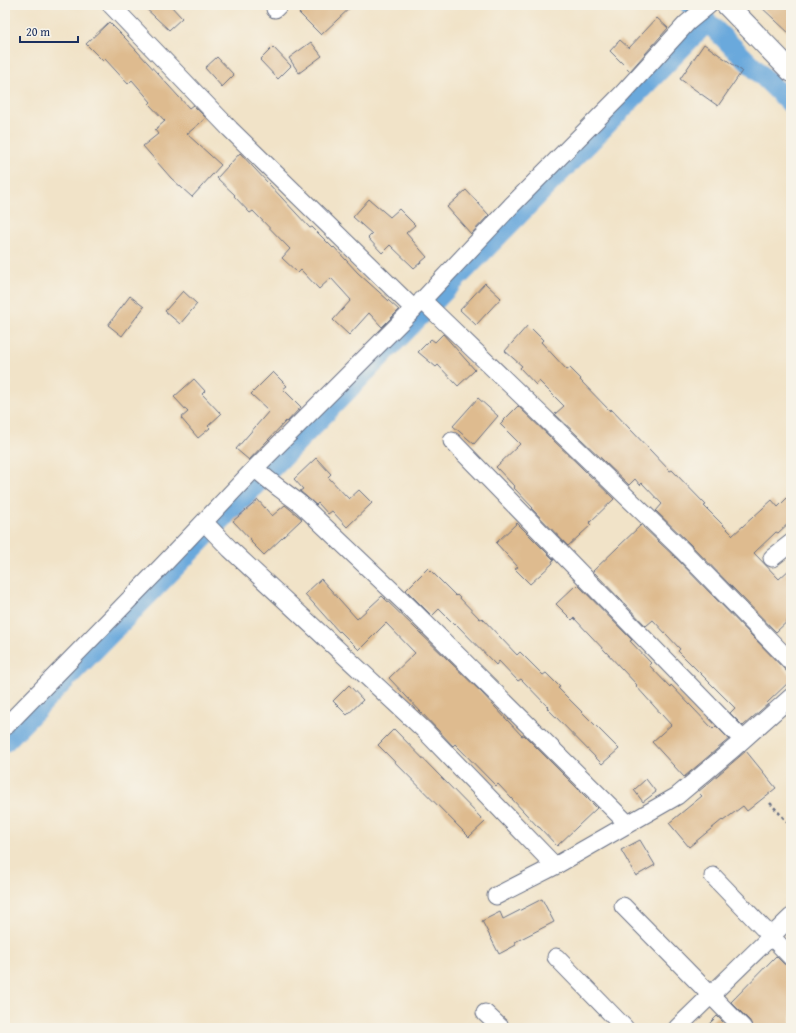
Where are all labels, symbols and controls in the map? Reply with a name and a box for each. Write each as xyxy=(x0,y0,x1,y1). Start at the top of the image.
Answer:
scale bar xyxy=(20,18,78,44)
text: 20 m xyxy=(26,23,50,40)

